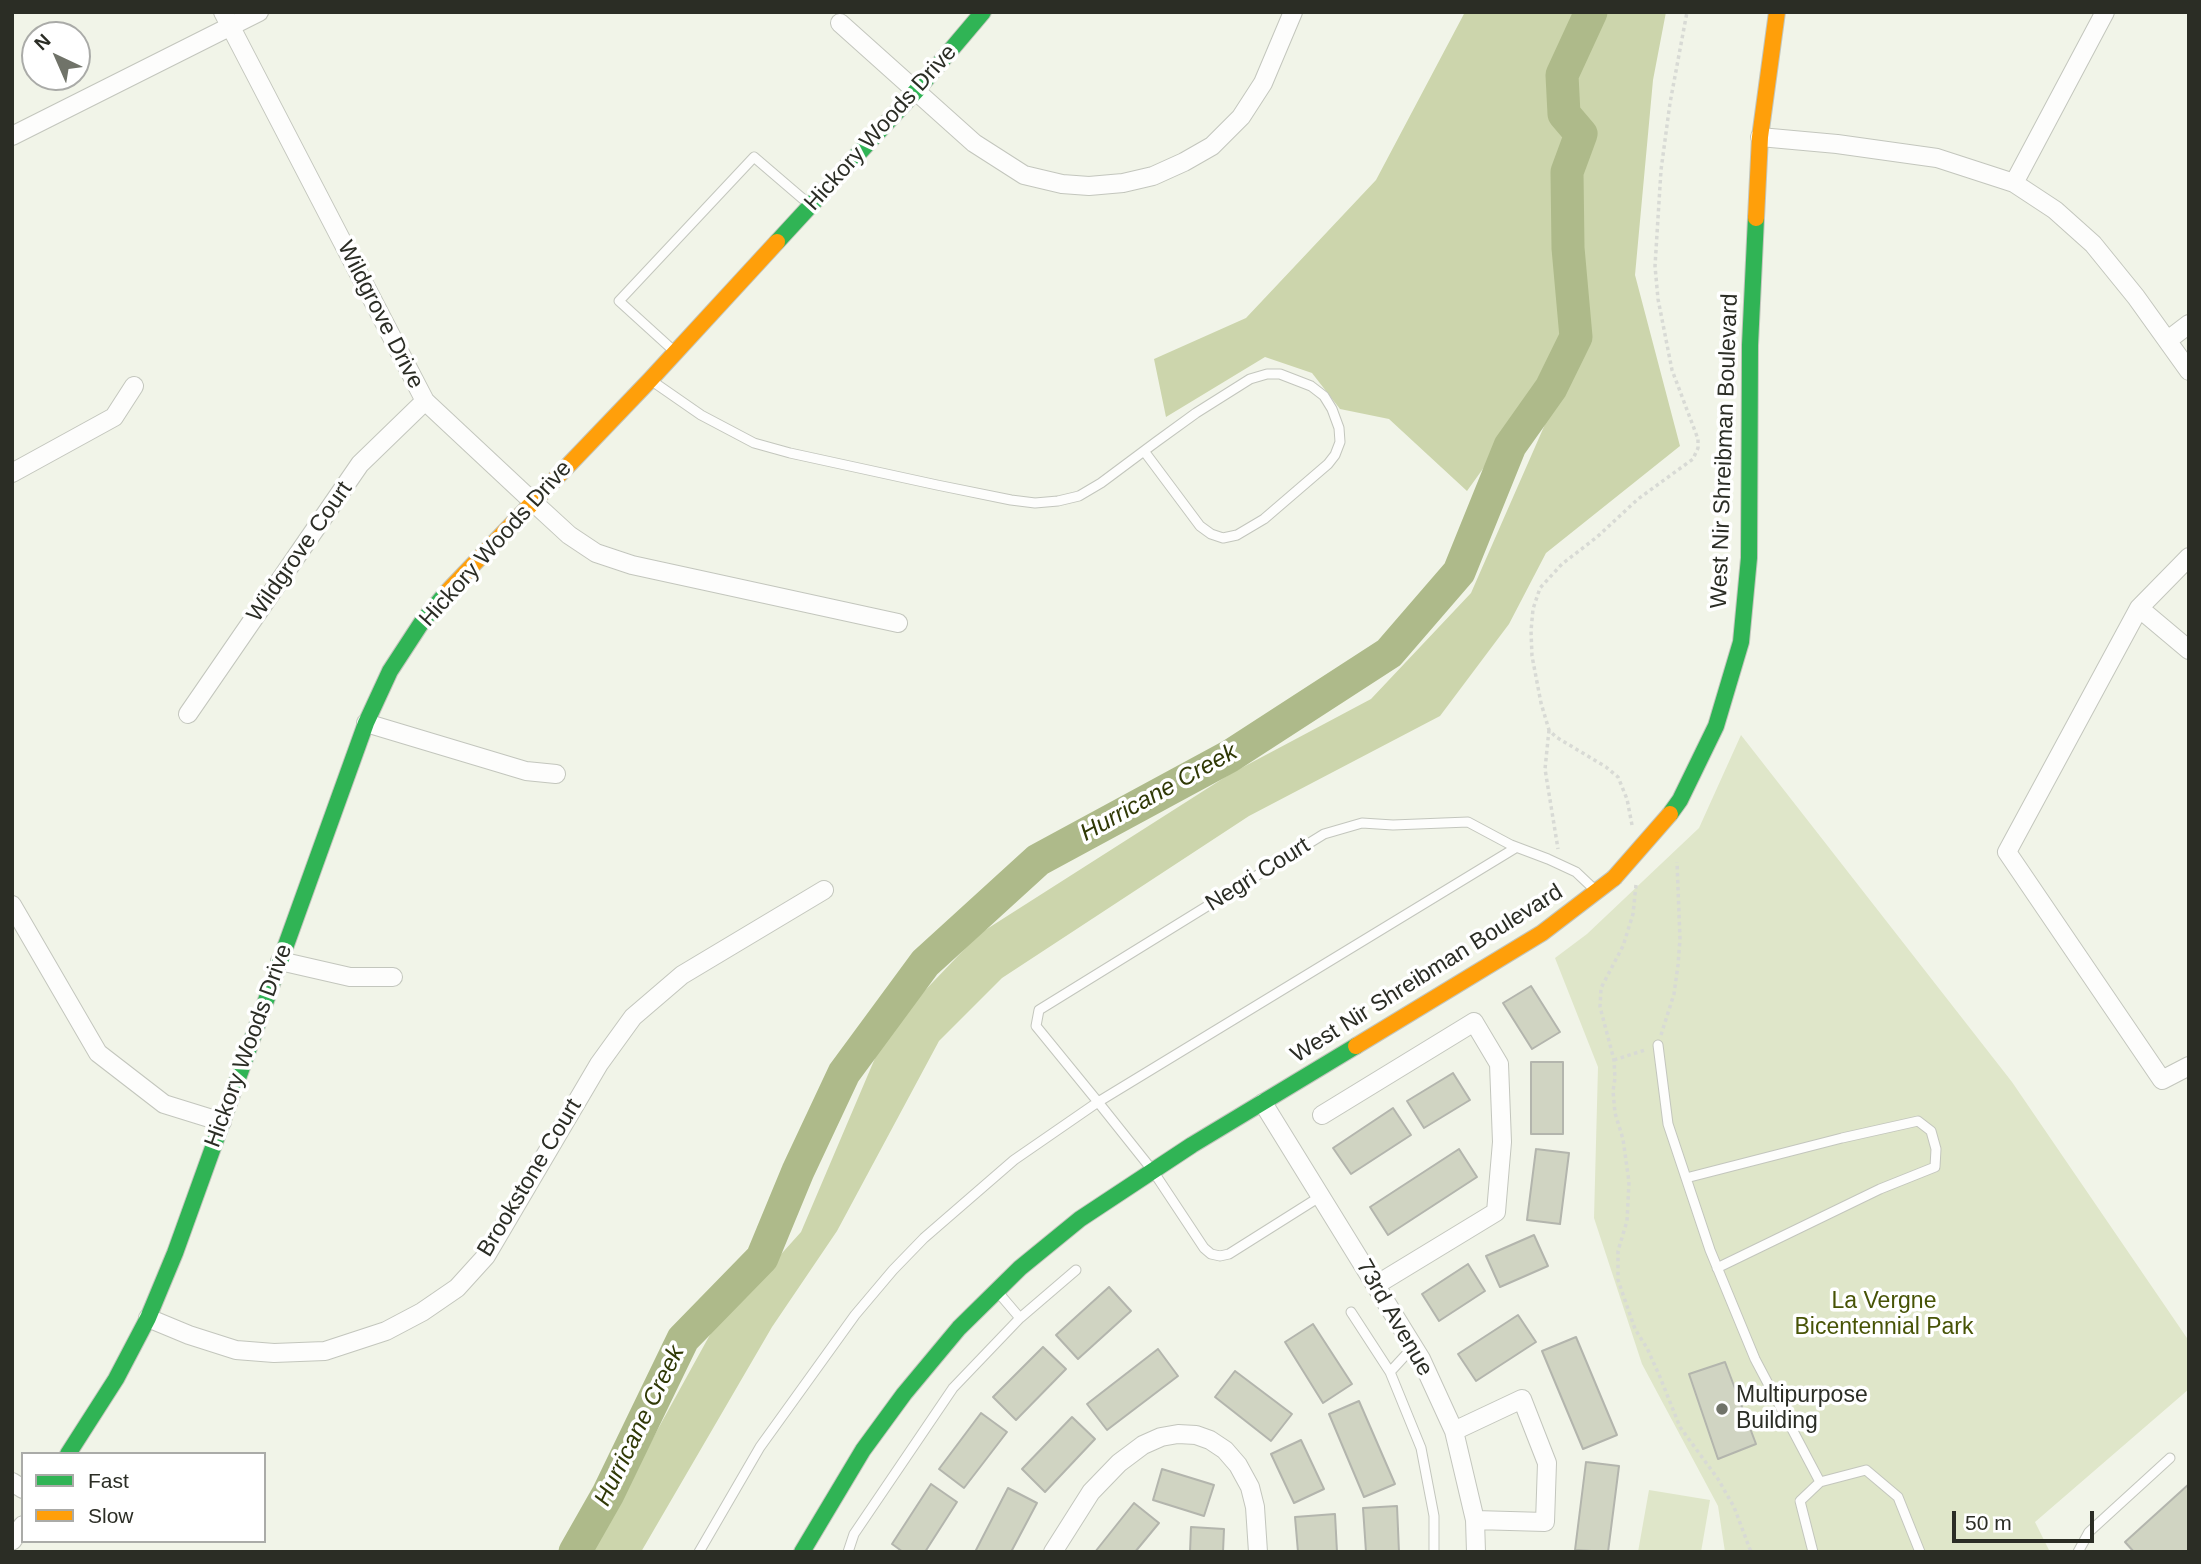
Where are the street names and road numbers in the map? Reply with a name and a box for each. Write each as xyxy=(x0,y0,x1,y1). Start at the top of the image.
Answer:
street label: Hickory Woods Drive xyxy=(799,39,963,217)
street label: Wildgrove Drive xyxy=(331,236,429,394)
street label: West Nir Shreibman Boulevard xyxy=(1706,293,1744,609)
street label: Hickory Woods Drive xyxy=(414,455,578,633)
street label: Wildgrove Court xyxy=(241,477,359,627)
street label: Negri Court xyxy=(1201,832,1315,918)
street label: West Nir Shreibman Boulevard xyxy=(1286,879,1568,1069)
street label: Hickory Woods Drive xyxy=(199,941,299,1151)
street label: Brookstone Court xyxy=(472,1094,588,1262)
street label: 73rd Avenue xyxy=(1350,1255,1438,1381)

